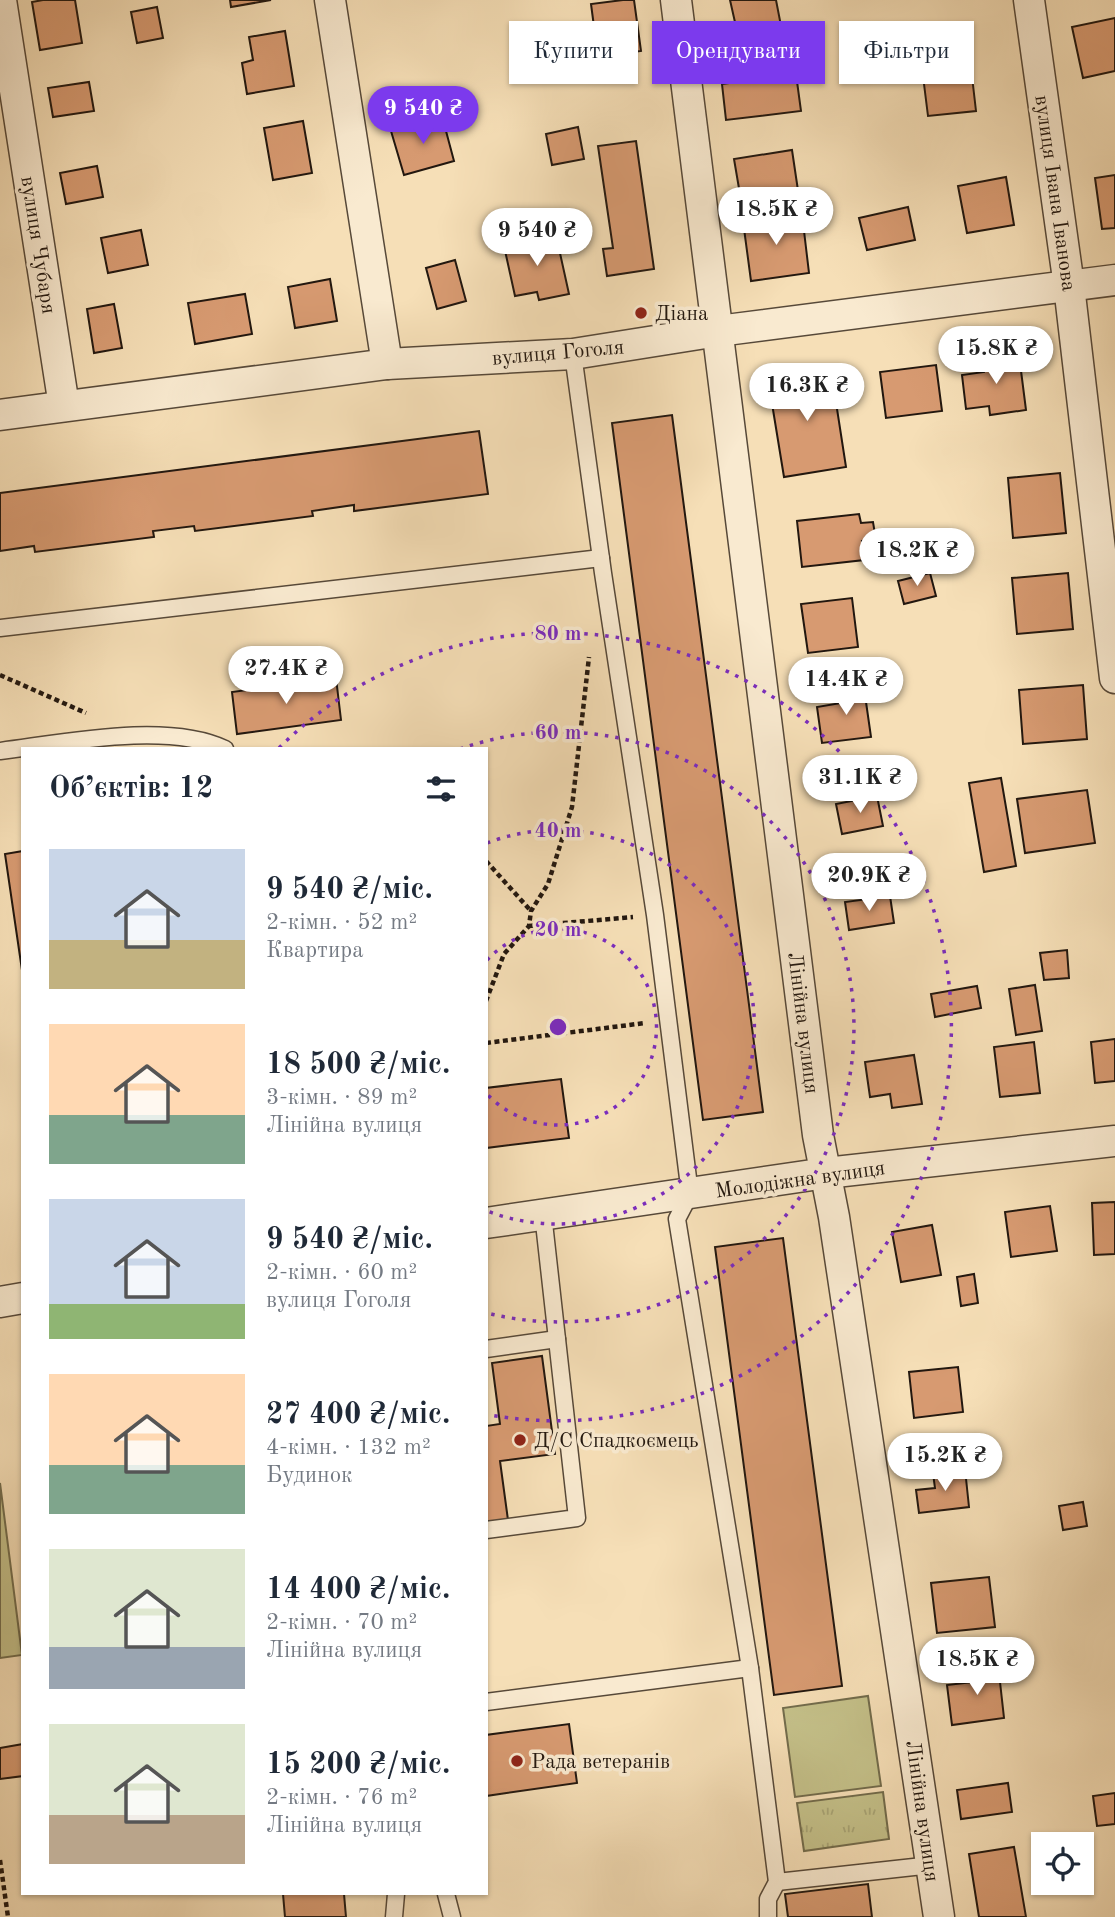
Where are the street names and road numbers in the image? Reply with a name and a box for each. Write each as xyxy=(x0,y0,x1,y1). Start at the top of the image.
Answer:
street label: вулиця Івана Іванова xyxy=(1030,94,1079,293)
street label: вулиця Чубаря xyxy=(16,175,59,316)
street label: вулиця Гоголя xyxy=(491,337,625,370)
street label: Лінійна вулиця xyxy=(783,951,822,1095)
street label: Молодіжна вулиця xyxy=(714,1158,887,1203)
street label: Лінійна вулиця xyxy=(901,1739,942,1883)

